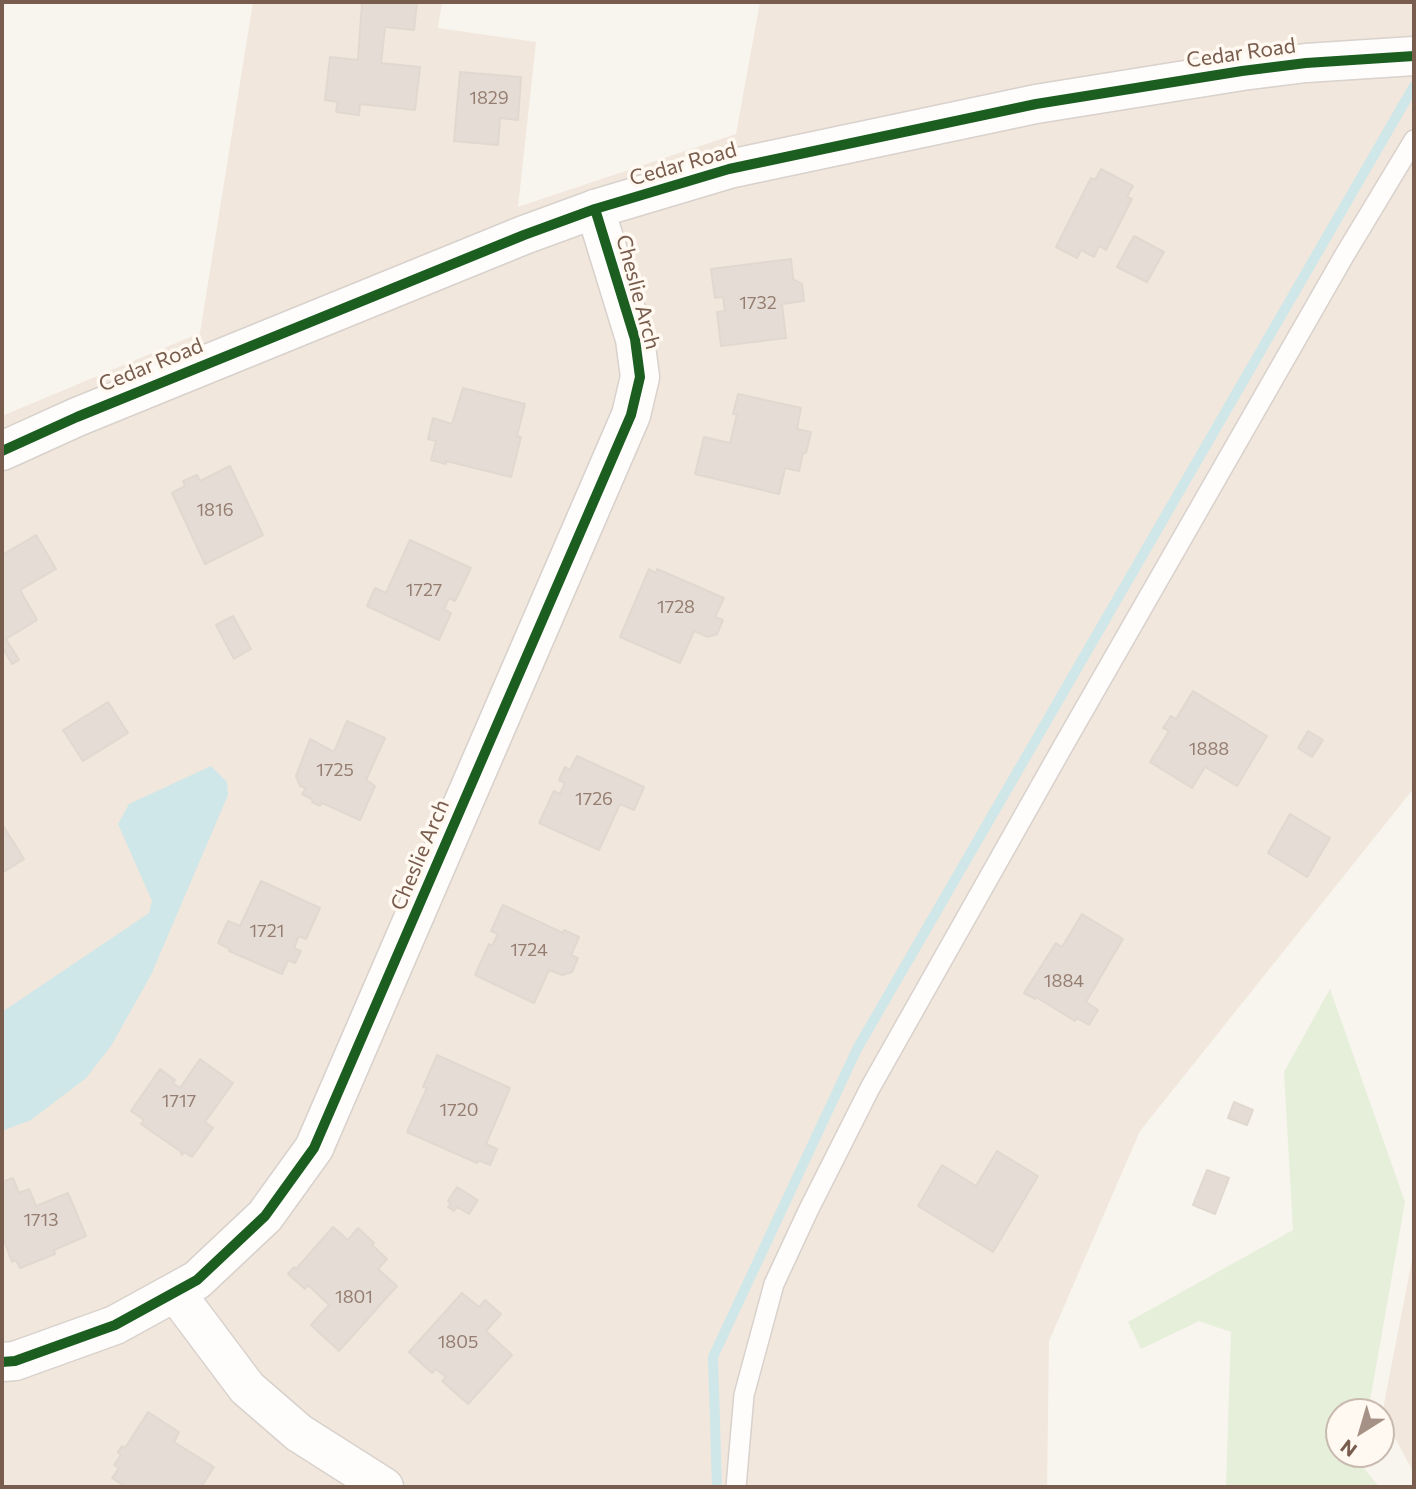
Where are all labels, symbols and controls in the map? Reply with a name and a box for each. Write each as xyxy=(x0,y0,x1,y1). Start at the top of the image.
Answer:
street label: Cedar Road xyxy=(1185,33,1297,73)
house number: 1829 xyxy=(469,87,509,109)
street label: Cedar Road xyxy=(627,137,739,191)
street label: Cheslie Arch xyxy=(611,232,665,352)
house number: 1732 xyxy=(739,292,777,314)
street label: Cedar Road xyxy=(95,333,207,397)
house number: 1816 xyxy=(196,499,234,521)
house number: 1727 xyxy=(406,579,442,601)
house number: 1728 xyxy=(657,596,695,618)
house number: 1888 xyxy=(1189,738,1229,760)
house number: 1725 xyxy=(316,759,354,781)
house number: 1726 xyxy=(575,788,613,810)
street label: Cheslie Arch xyxy=(385,796,455,914)
house number: 1721 xyxy=(250,920,284,942)
house number: 1724 xyxy=(510,939,548,961)
house number: 1884 xyxy=(1044,970,1084,992)
house number: 1717 xyxy=(162,1090,196,1112)
house number: 1720 xyxy=(440,1099,478,1121)
house number: 1713 xyxy=(23,1209,59,1231)
house number: 1801 xyxy=(335,1286,373,1308)
house number: 1805 xyxy=(438,1331,478,1353)
north arrow xyxy=(1325,1398,1395,1468)
text: N xyxy=(1336,1435,1361,1462)

